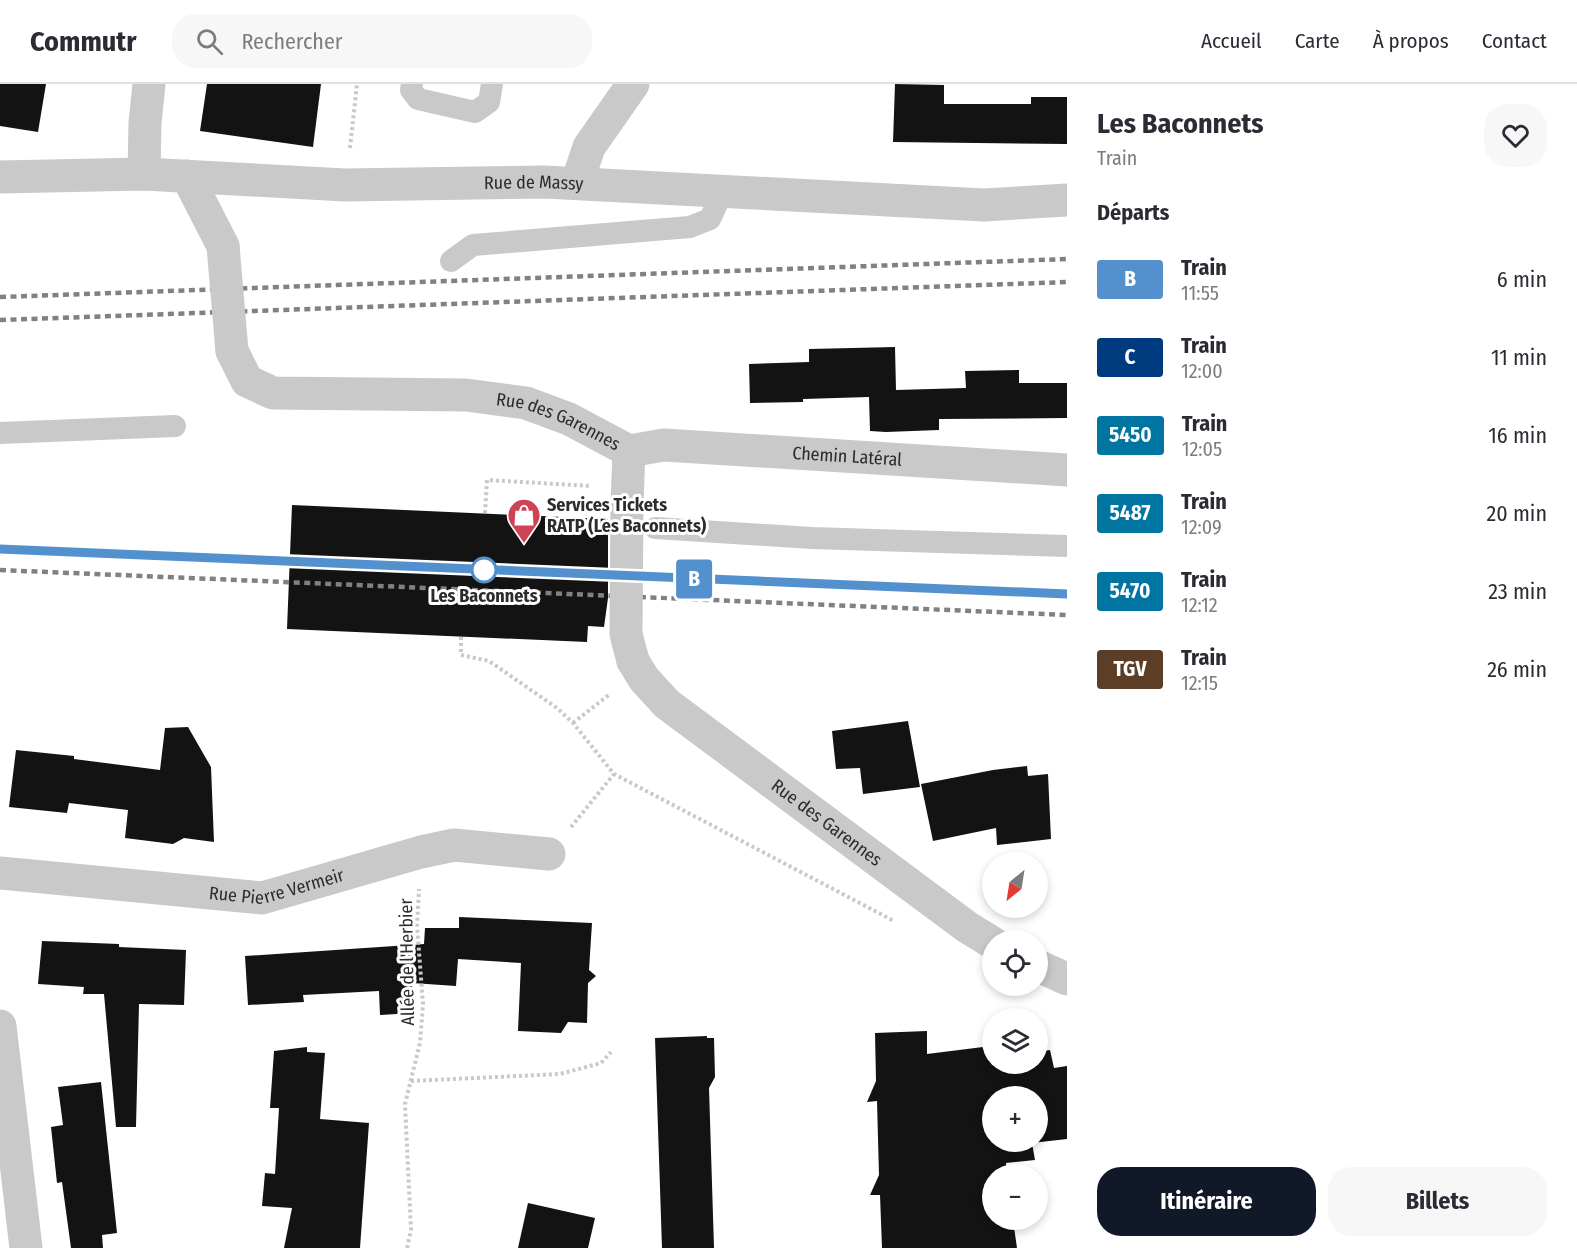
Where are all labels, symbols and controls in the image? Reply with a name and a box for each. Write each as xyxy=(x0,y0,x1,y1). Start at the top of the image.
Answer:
search box xyxy=(172,14,592,68)
text: Commutr xyxy=(30,25,136,58)
icon: search xyxy=(193,25,226,58)
text: Rechercher xyxy=(241,28,342,55)
text: Accueil xyxy=(1201,28,1262,54)
text: Carte xyxy=(1295,28,1340,54)
text: À propos xyxy=(1373,28,1449,54)
text: Contact xyxy=(1482,28,1547,54)
button: heart xyxy=(1484,104,1547,167)
text: Les Baconnets xyxy=(1097,107,1264,140)
text: Train xyxy=(1097,146,1137,170)
street label: Rue de Massy xyxy=(484,171,584,195)
text: Départs xyxy=(1097,199,1169,226)
text: Train xyxy=(1181,254,1227,281)
text: B xyxy=(1124,266,1136,292)
text: 6 min xyxy=(1497,266,1547,293)
text: 11:55 xyxy=(1181,281,1219,305)
text: Train xyxy=(1181,332,1227,359)
text: C xyxy=(1124,344,1136,370)
text: 11 min xyxy=(1491,344,1547,371)
text: 12:00 xyxy=(1181,359,1223,383)
street label: Rue des Garennes xyxy=(495,388,624,455)
text: Train xyxy=(1182,410,1227,437)
text: 5450 xyxy=(1109,422,1152,448)
text: 16 min xyxy=(1488,422,1547,449)
text: 12:05 xyxy=(1182,437,1222,461)
street label: Chemin Latéral xyxy=(792,442,903,471)
text: Train xyxy=(1181,488,1227,515)
place label: Services Tickets RATP (Les Baconnets) xyxy=(547,494,707,537)
shop icon: Services Tickets RATP (Les Baconnets) xyxy=(506,497,542,544)
text: 5487 xyxy=(1110,500,1150,526)
text: 20 min xyxy=(1487,500,1547,527)
text: 12:09 xyxy=(1181,515,1222,539)
marker: Les Baconnets xyxy=(471,557,497,583)
line badge: B xyxy=(674,560,714,598)
text: B xyxy=(688,566,700,592)
text: Train xyxy=(1181,566,1227,593)
text: 5470 xyxy=(1110,578,1150,604)
text: 23 min xyxy=(1488,578,1547,605)
place label: Les Baconnets xyxy=(430,585,538,607)
text: 12:12 xyxy=(1181,593,1218,617)
text: Train xyxy=(1181,644,1227,671)
text: TGV xyxy=(1114,656,1146,682)
text: 26 min xyxy=(1487,656,1547,683)
text: 12:15 xyxy=(1181,671,1218,695)
street label: Rue des Garennes xyxy=(767,774,887,871)
north arrow xyxy=(982,852,1048,918)
map controls xyxy=(982,852,1048,1230)
street label: Rue Pierre Vermeir xyxy=(208,864,347,909)
street label: Allée de l'Herbier xyxy=(395,898,419,1026)
button: locate xyxy=(982,930,1048,996)
button: layers xyxy=(982,1008,1048,1074)
button: + xyxy=(982,1086,1048,1152)
button: − xyxy=(982,1164,1048,1230)
button: Itinéraire xyxy=(1097,1167,1316,1236)
button: Billets xyxy=(1328,1167,1547,1236)

